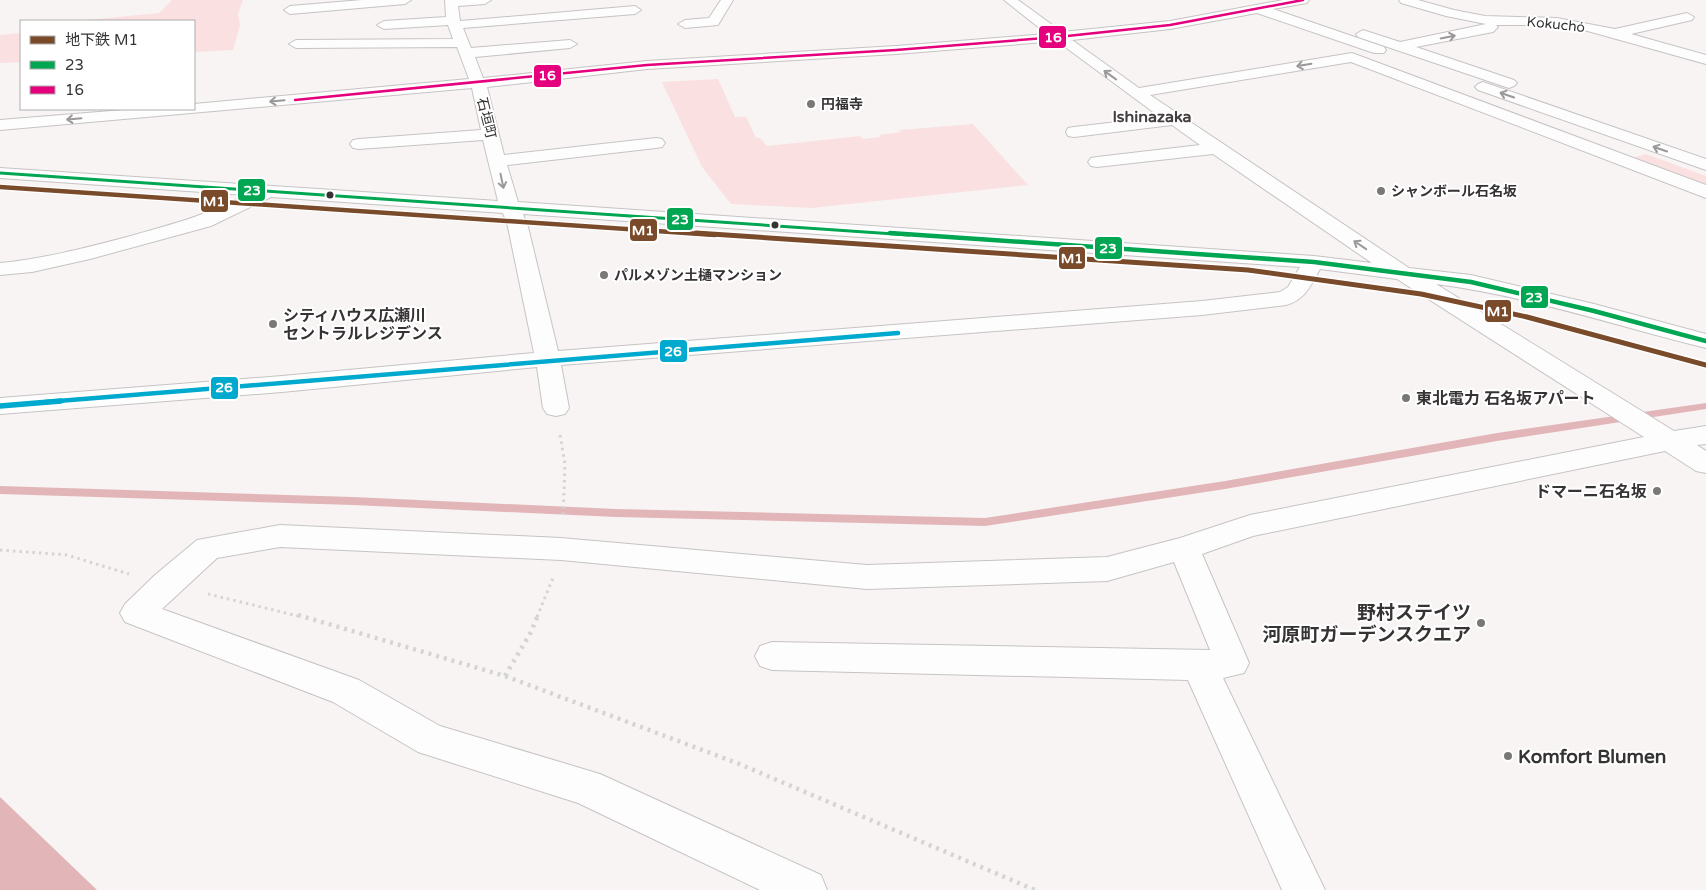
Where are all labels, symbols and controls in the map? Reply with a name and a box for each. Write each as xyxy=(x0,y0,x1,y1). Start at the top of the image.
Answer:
street label: Kokuchó xyxy=(1526,13,1586,36)
legend xyxy=(20,20,195,110)
line badge: 16 xyxy=(1038,25,1067,49)
text: 16 xyxy=(1044,29,1062,46)
text: 地下鉄 M1 xyxy=(65,31,138,49)
one-way arrow xyxy=(1439,32,1455,41)
text: 23 xyxy=(65,56,84,74)
one-way arrow xyxy=(1296,60,1312,70)
line badge: 16 xyxy=(533,64,562,88)
text: 16 xyxy=(538,67,556,84)
one-way arrow xyxy=(1103,70,1117,80)
text: 16 xyxy=(65,81,84,99)
one-way arrow xyxy=(1499,90,1515,100)
one-way arrow xyxy=(270,96,286,106)
street label: 石垣町 xyxy=(473,96,500,141)
place label: 円福寺 xyxy=(821,96,863,113)
marker: 円福寺 xyxy=(805,98,817,110)
district label: Ishinazaka xyxy=(1112,107,1192,127)
one-way arrow xyxy=(66,114,82,124)
one-way arrow xyxy=(1653,144,1668,153)
one-way arrow xyxy=(498,172,507,188)
line badge: 23 xyxy=(237,178,266,202)
text: 23 xyxy=(243,182,261,199)
place label: シャンボール石名坂 xyxy=(1391,183,1517,200)
marker: シャンボール石名坂 xyxy=(1375,185,1387,197)
line badge: M1 xyxy=(200,189,229,213)
unlabelled marker xyxy=(325,190,335,200)
text: M1 xyxy=(203,193,225,210)
line badge: 23 xyxy=(666,207,694,231)
text: 23 xyxy=(671,211,689,228)
line badge: M1 xyxy=(629,218,658,242)
unlabelled marker xyxy=(770,220,780,230)
text: M1 xyxy=(632,222,654,239)
line badge: 23 xyxy=(1094,236,1123,260)
text: 23 xyxy=(1099,240,1117,257)
one-way arrow xyxy=(1353,240,1367,250)
line badge: M1 xyxy=(1058,246,1086,270)
text: M1 xyxy=(1061,250,1083,267)
place label: パルメゾン土樋マンション xyxy=(614,267,782,284)
marker: パルメゾン土樋マンション xyxy=(598,269,610,281)
line badge: 23 xyxy=(1520,285,1549,309)
text: 23 xyxy=(1525,289,1543,306)
line badge: M1 xyxy=(1484,299,1512,323)
text: M1 xyxy=(1487,303,1509,320)
place label: シティハウス広瀬川 セントラルレジデンス xyxy=(283,306,443,344)
marker: シティハウス広瀬川 セントラルレジデンス xyxy=(267,318,279,330)
line badge: 26 xyxy=(659,339,688,363)
text: 26 xyxy=(664,343,682,360)
line badge: 26 xyxy=(210,376,239,400)
text: 26 xyxy=(215,379,233,396)
place label: 東北電力 石名坂アパート xyxy=(1416,389,1596,409)
marker: 東北電力 石名坂アパート xyxy=(1400,392,1412,404)
place label: ドマーニ石名坂 xyxy=(1535,482,1647,502)
marker: ドマーニ石名坂 xyxy=(1651,485,1663,497)
place label: 野村ステイツ 河原町ガーデンスクエア xyxy=(1262,602,1471,646)
marker: 野村ステイツ 河原町ガーデンスクエア xyxy=(1475,617,1487,629)
place label: Komfort Blumen xyxy=(1518,746,1666,768)
marker: Komfort Blumen xyxy=(1502,750,1514,762)

